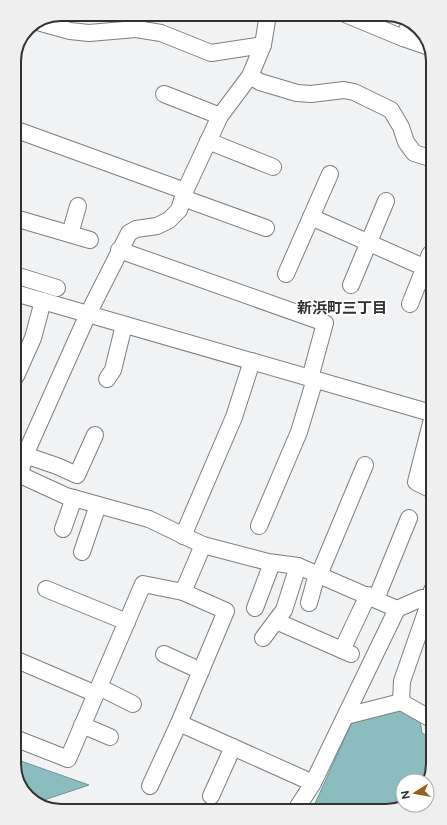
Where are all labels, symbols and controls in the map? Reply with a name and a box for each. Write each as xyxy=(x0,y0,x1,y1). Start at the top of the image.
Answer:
district label: 新浜町三丁目 xyxy=(297,299,387,317)
north arrow xyxy=(395,773,435,813)
text: N xyxy=(398,789,413,800)

